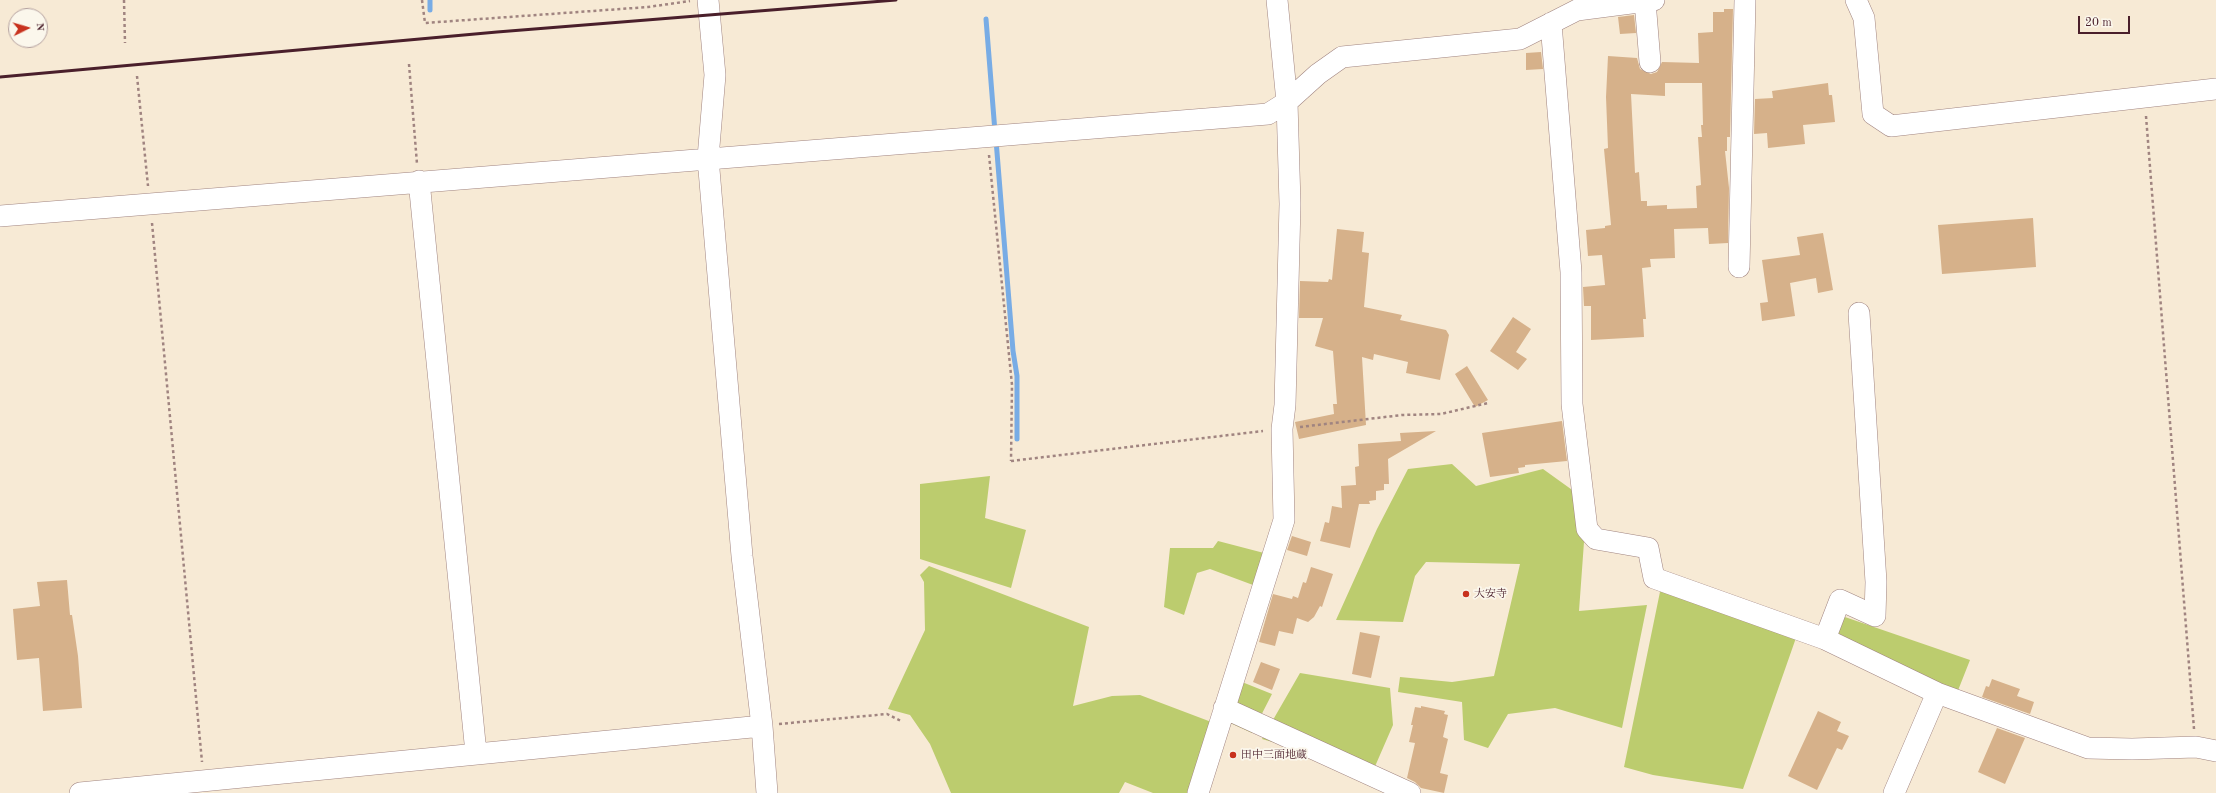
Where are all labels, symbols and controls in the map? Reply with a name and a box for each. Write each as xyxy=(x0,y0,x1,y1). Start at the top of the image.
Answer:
north arrow xyxy=(8,8,48,48)
scale bar xyxy=(2080,8,2132,34)
text: 20 m xyxy=(2085,17,2112,29)
text: N xyxy=(34,22,45,32)
place label: 大安寺 xyxy=(1474,587,1507,601)
marker: 大安寺 xyxy=(1461,589,1471,599)
place label: 田中三面地蔵 xyxy=(1241,748,1307,762)
marker: 田中三面地蔵 xyxy=(1228,750,1238,760)

